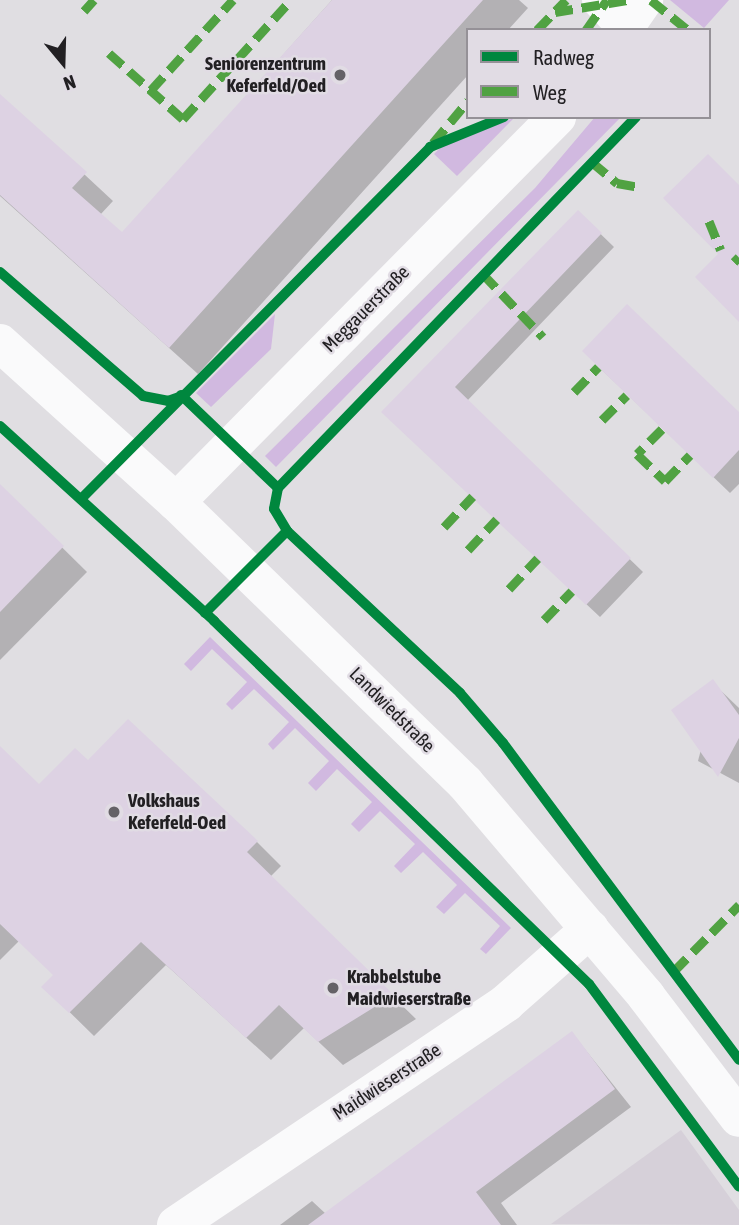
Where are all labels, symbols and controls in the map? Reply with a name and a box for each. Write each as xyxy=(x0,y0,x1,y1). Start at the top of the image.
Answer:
north arrow xyxy=(28,28,98,98)
legend xyxy=(466,28,711,119)
text: Radweg xyxy=(533,45,594,69)
place label: Seniorenzentrum Keferfeld/Oed xyxy=(205,53,326,97)
marker: Seniorenzentrum Keferfeld/Oed xyxy=(332,67,348,83)
text: N xyxy=(61,71,79,95)
text: Weg xyxy=(533,80,566,104)
street label: Meggauerstraße xyxy=(318,261,414,357)
street label: Landwiedstraße xyxy=(345,663,439,757)
place label: Volkshaus Keferfeld-Oed xyxy=(128,790,226,834)
marker: Volkshaus Keferfeld-Oed xyxy=(106,804,122,820)
place label: Krabbelstube Maidwieserstraße xyxy=(347,966,471,1010)
marker: Krabbelstube Maidwieserstraße xyxy=(325,980,341,996)
street label: Maidwieserstraße xyxy=(329,1039,445,1125)

